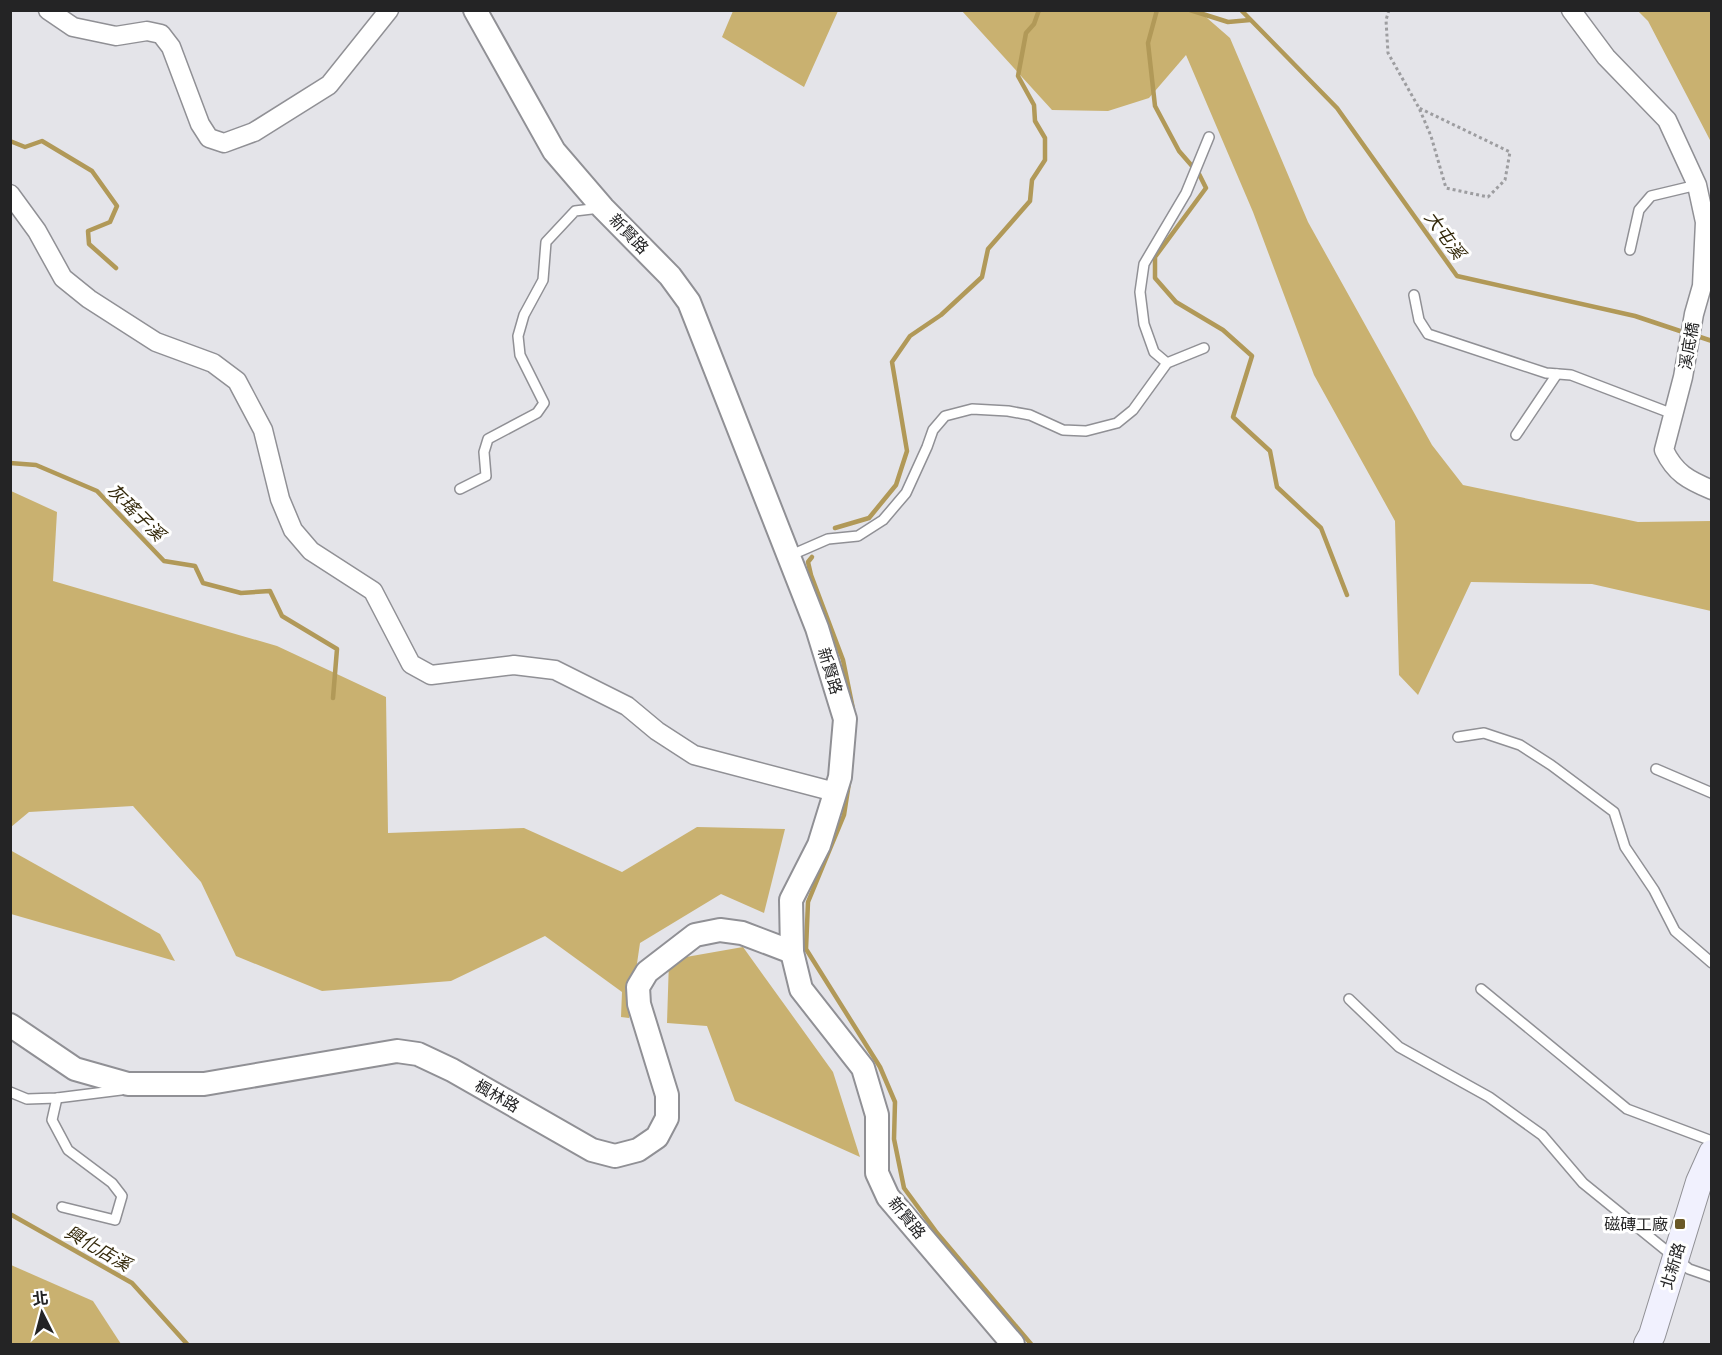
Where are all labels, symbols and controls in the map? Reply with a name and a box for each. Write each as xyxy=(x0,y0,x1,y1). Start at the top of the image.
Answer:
water label: 大屯溪 xyxy=(1419,206,1473,267)
street label: 新賢路 xyxy=(604,209,654,259)
street label: 溪底橋 xyxy=(1674,320,1704,372)
water label: 灰瑤子溪 xyxy=(102,478,172,548)
street label: 新賢路 xyxy=(812,645,848,697)
street label: 楓林路 xyxy=(470,1074,524,1118)
street label: 新賢路 xyxy=(883,1192,931,1244)
place label: 磁磚工廠 xyxy=(1604,1213,1668,1236)
marker: 磁磚工廠 xyxy=(1673,1217,1687,1231)
water label: 興化店溪 xyxy=(61,1219,138,1278)
street label: 北新路 xyxy=(1655,1240,1691,1292)
north arrow xyxy=(12,1283,72,1343)
text: 北 xyxy=(31,1286,50,1311)

